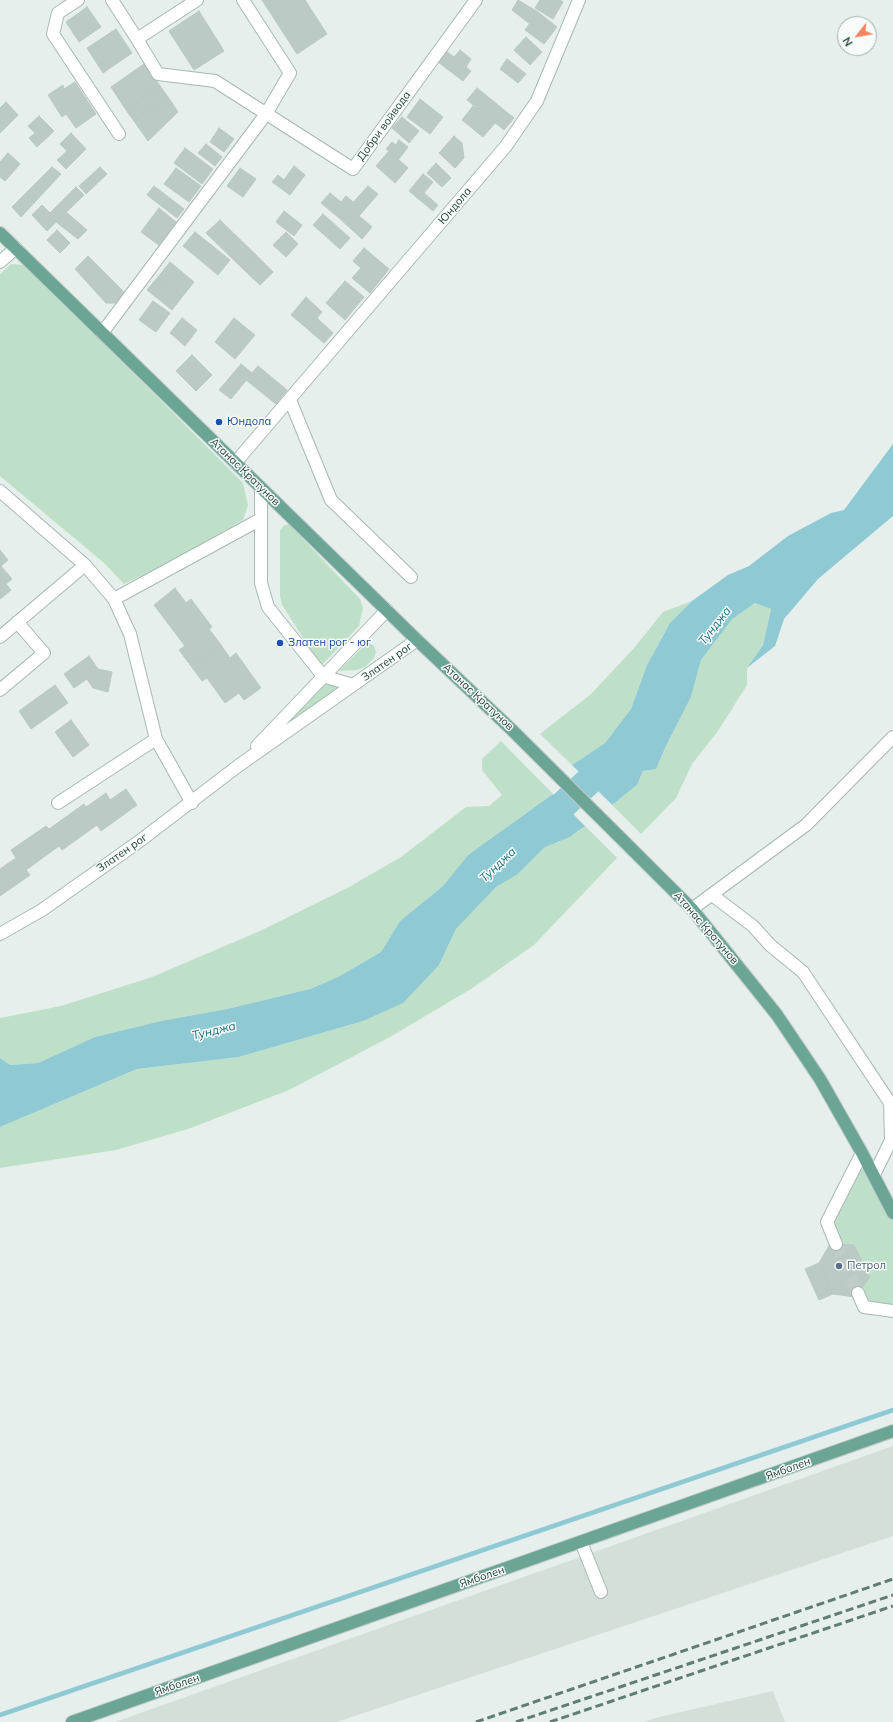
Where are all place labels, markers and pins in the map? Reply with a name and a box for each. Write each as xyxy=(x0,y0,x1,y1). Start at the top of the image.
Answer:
place label: Юндола xyxy=(227,415,271,429)
marker: Юндола xyxy=(214,417,224,427)
place label: Златен рог - юг xyxy=(288,636,371,650)
marker: Златен рог - юг xyxy=(275,638,285,648)
place label: Петрол xyxy=(847,1259,886,1273)
marker: Петрол xyxy=(834,1261,844,1271)

